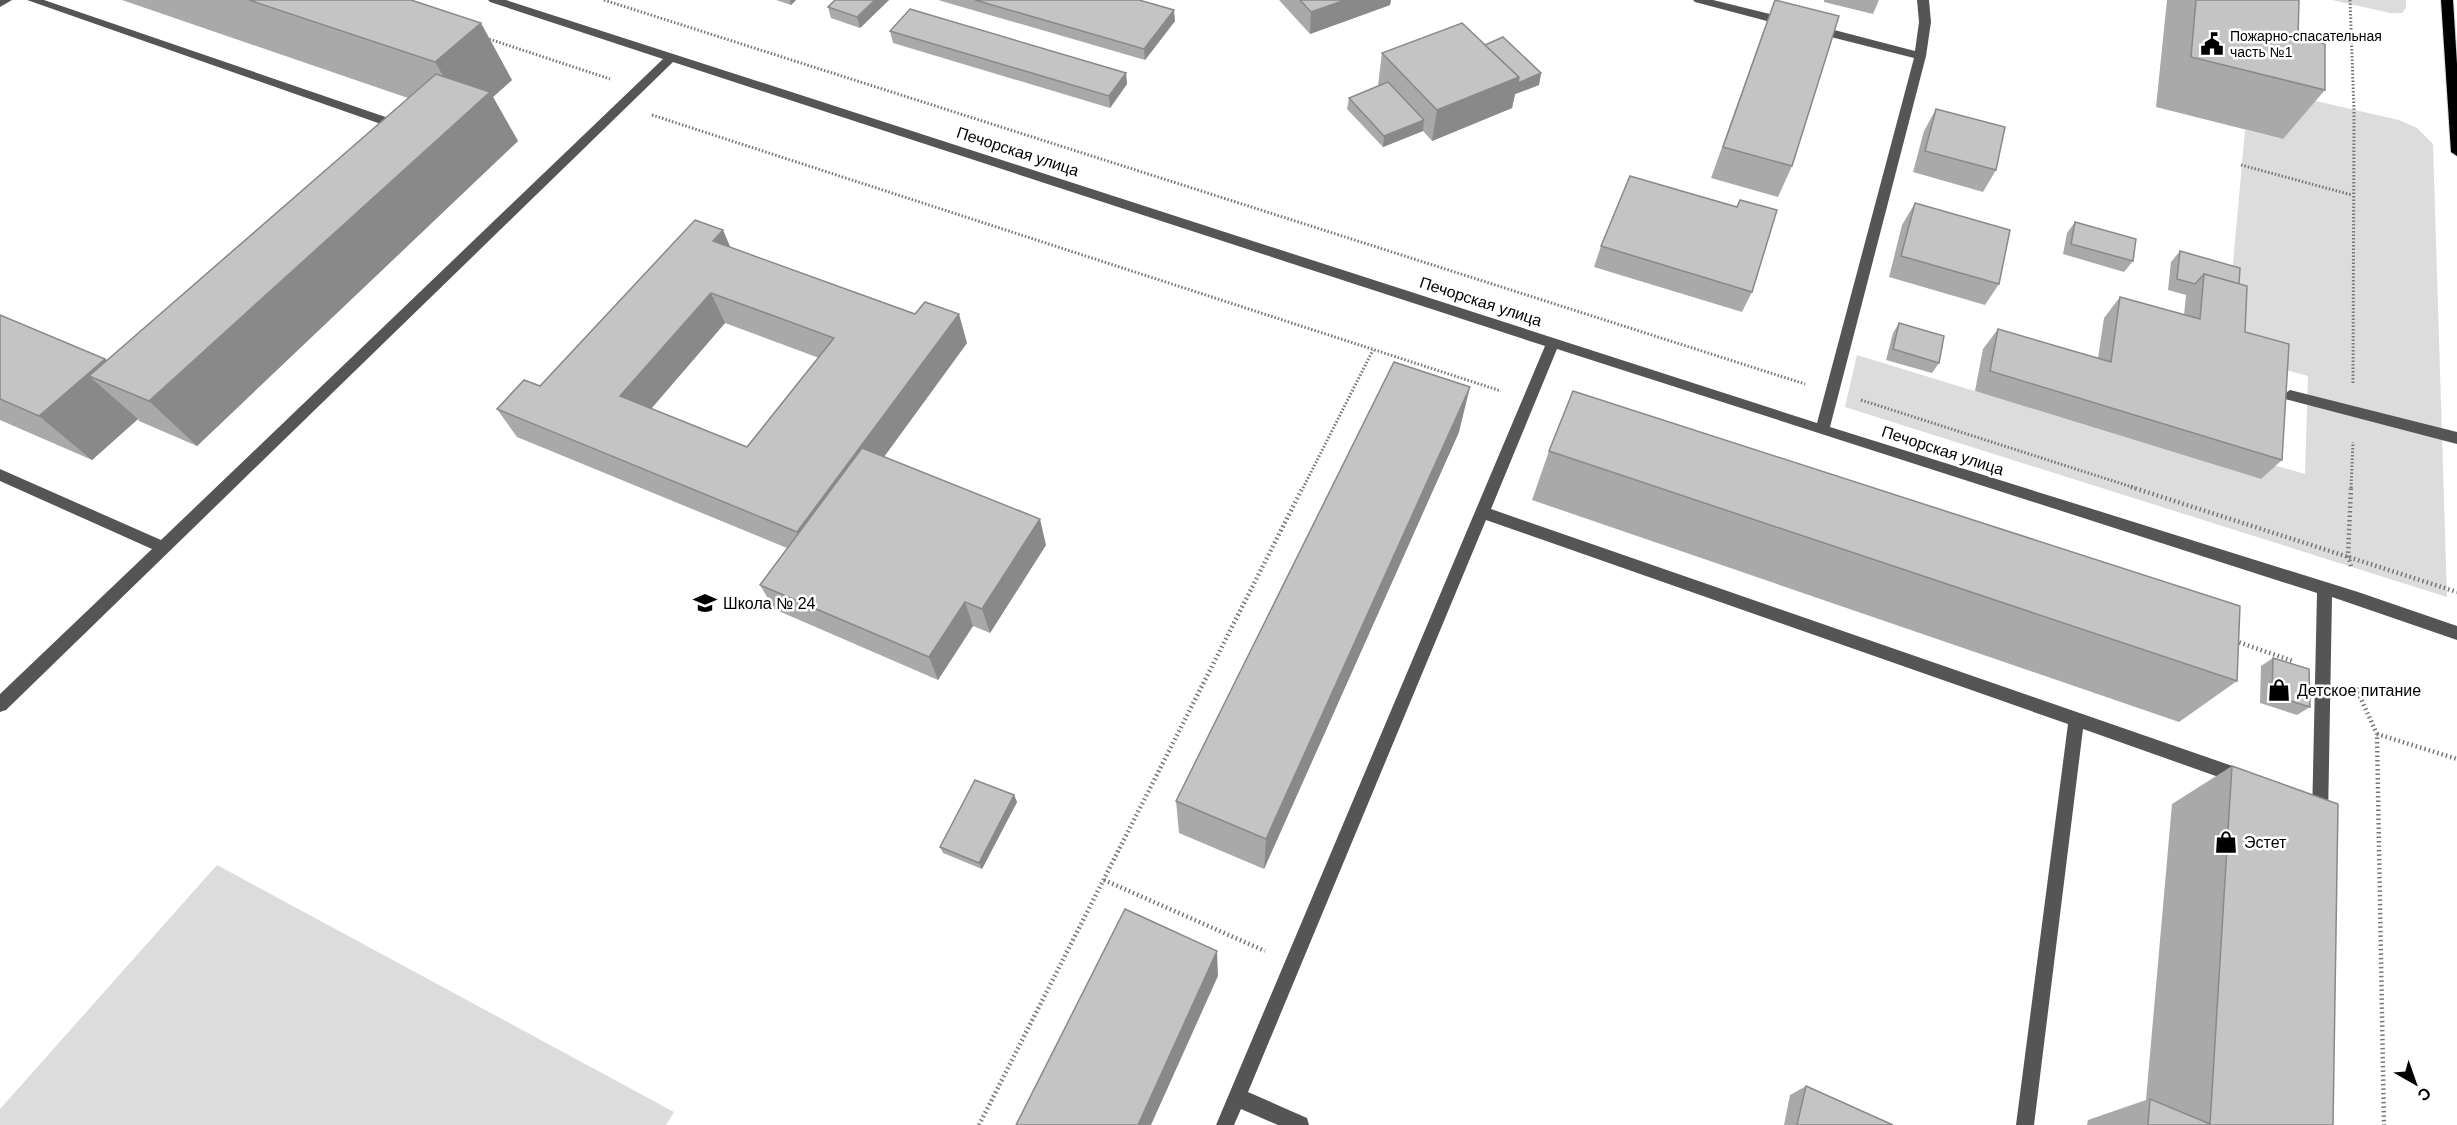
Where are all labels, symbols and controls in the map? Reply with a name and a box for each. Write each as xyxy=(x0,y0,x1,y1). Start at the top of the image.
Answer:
place label: Пожарно-спасательная часть №1 xyxy=(2230,28,2382,60)
public building icon: Пожарно-спасательная часть №1 xyxy=(2199,31,2225,57)
street label: Печорская улица xyxy=(955,124,1081,179)
street label: Печорская улица xyxy=(1418,274,1544,329)
street label: Печорская улица xyxy=(1880,423,2006,478)
school or university icon: Школа № 24 xyxy=(692,590,718,616)
place label: Школа № 24 xyxy=(723,595,816,612)
shop icon: Детское питание xyxy=(2266,677,2292,703)
place label: Детское питание xyxy=(2297,682,2421,699)
shop icon: Эстет xyxy=(2213,829,2239,855)
place label: Эстет xyxy=(2244,834,2287,851)
north arrow xyxy=(2385,1053,2445,1113)
text: С xyxy=(2414,1084,2434,1105)

